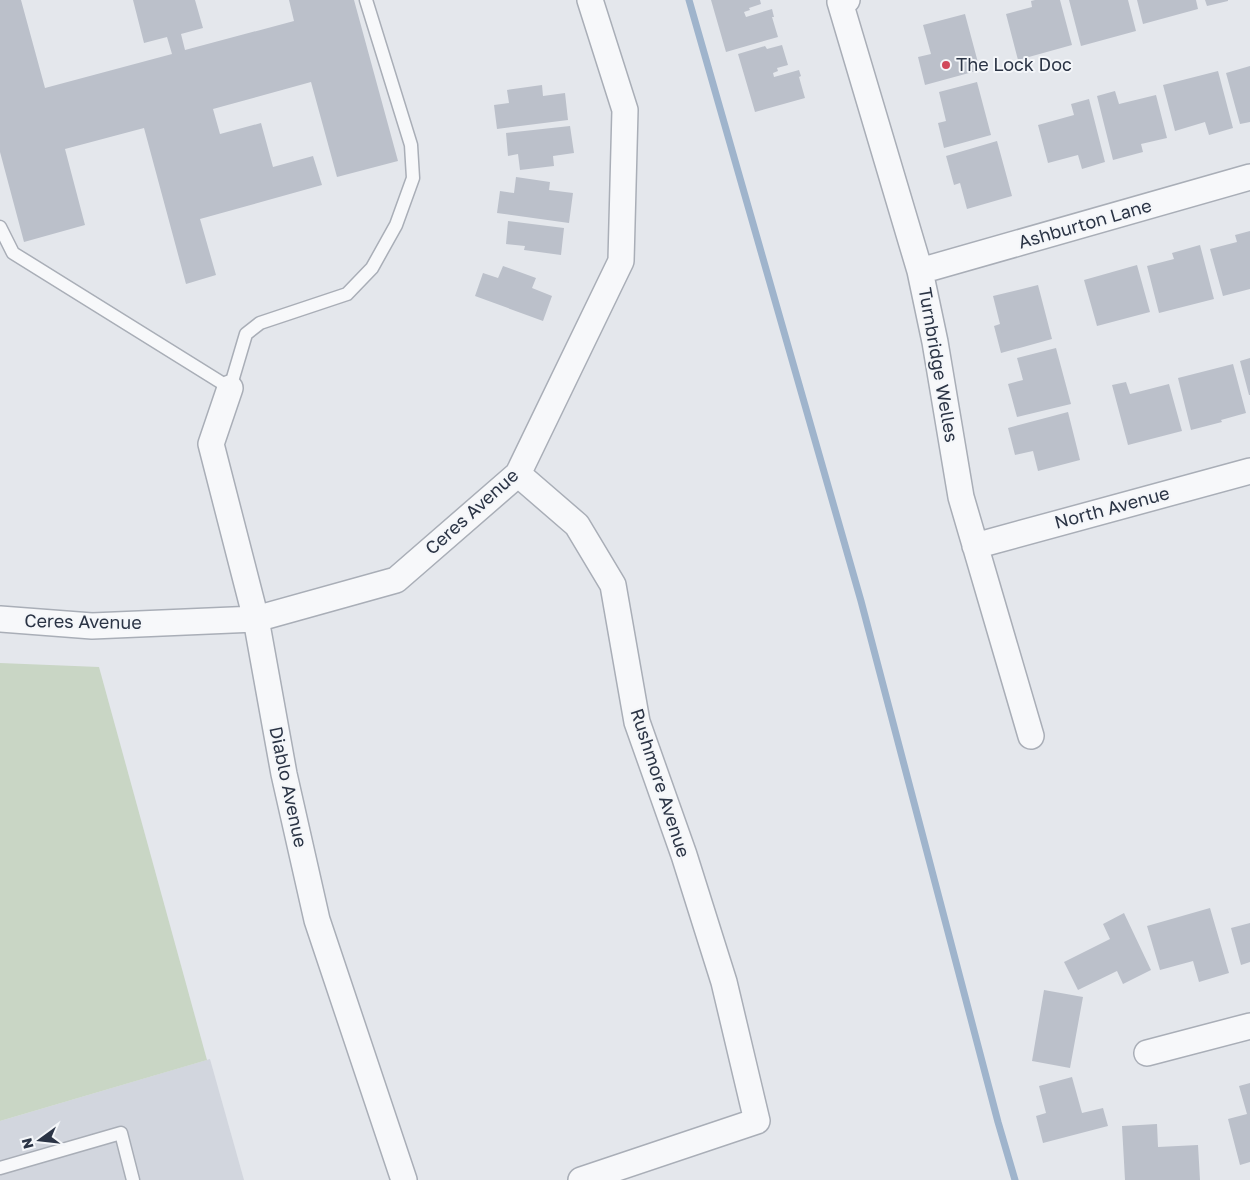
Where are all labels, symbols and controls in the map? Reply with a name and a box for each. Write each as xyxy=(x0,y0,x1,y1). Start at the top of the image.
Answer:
place label: The Lock Doc xyxy=(956,53,1072,75)
marker: The Lock Doc xyxy=(940,59,952,71)
street label: Ashburton Lane xyxy=(1016,193,1154,253)
street label: Turnbridge Welles xyxy=(915,286,963,444)
street label: Ceres Avenue xyxy=(420,464,522,559)
street label: North Avenue xyxy=(1052,481,1172,533)
street label: Ceres Avenue xyxy=(24,609,142,633)
street label: Rushmore Avenue xyxy=(626,705,695,860)
street label: Diablo Avenue xyxy=(265,724,313,849)
north arrow xyxy=(15,1115,65,1165)
text: N xyxy=(17,1136,37,1151)

